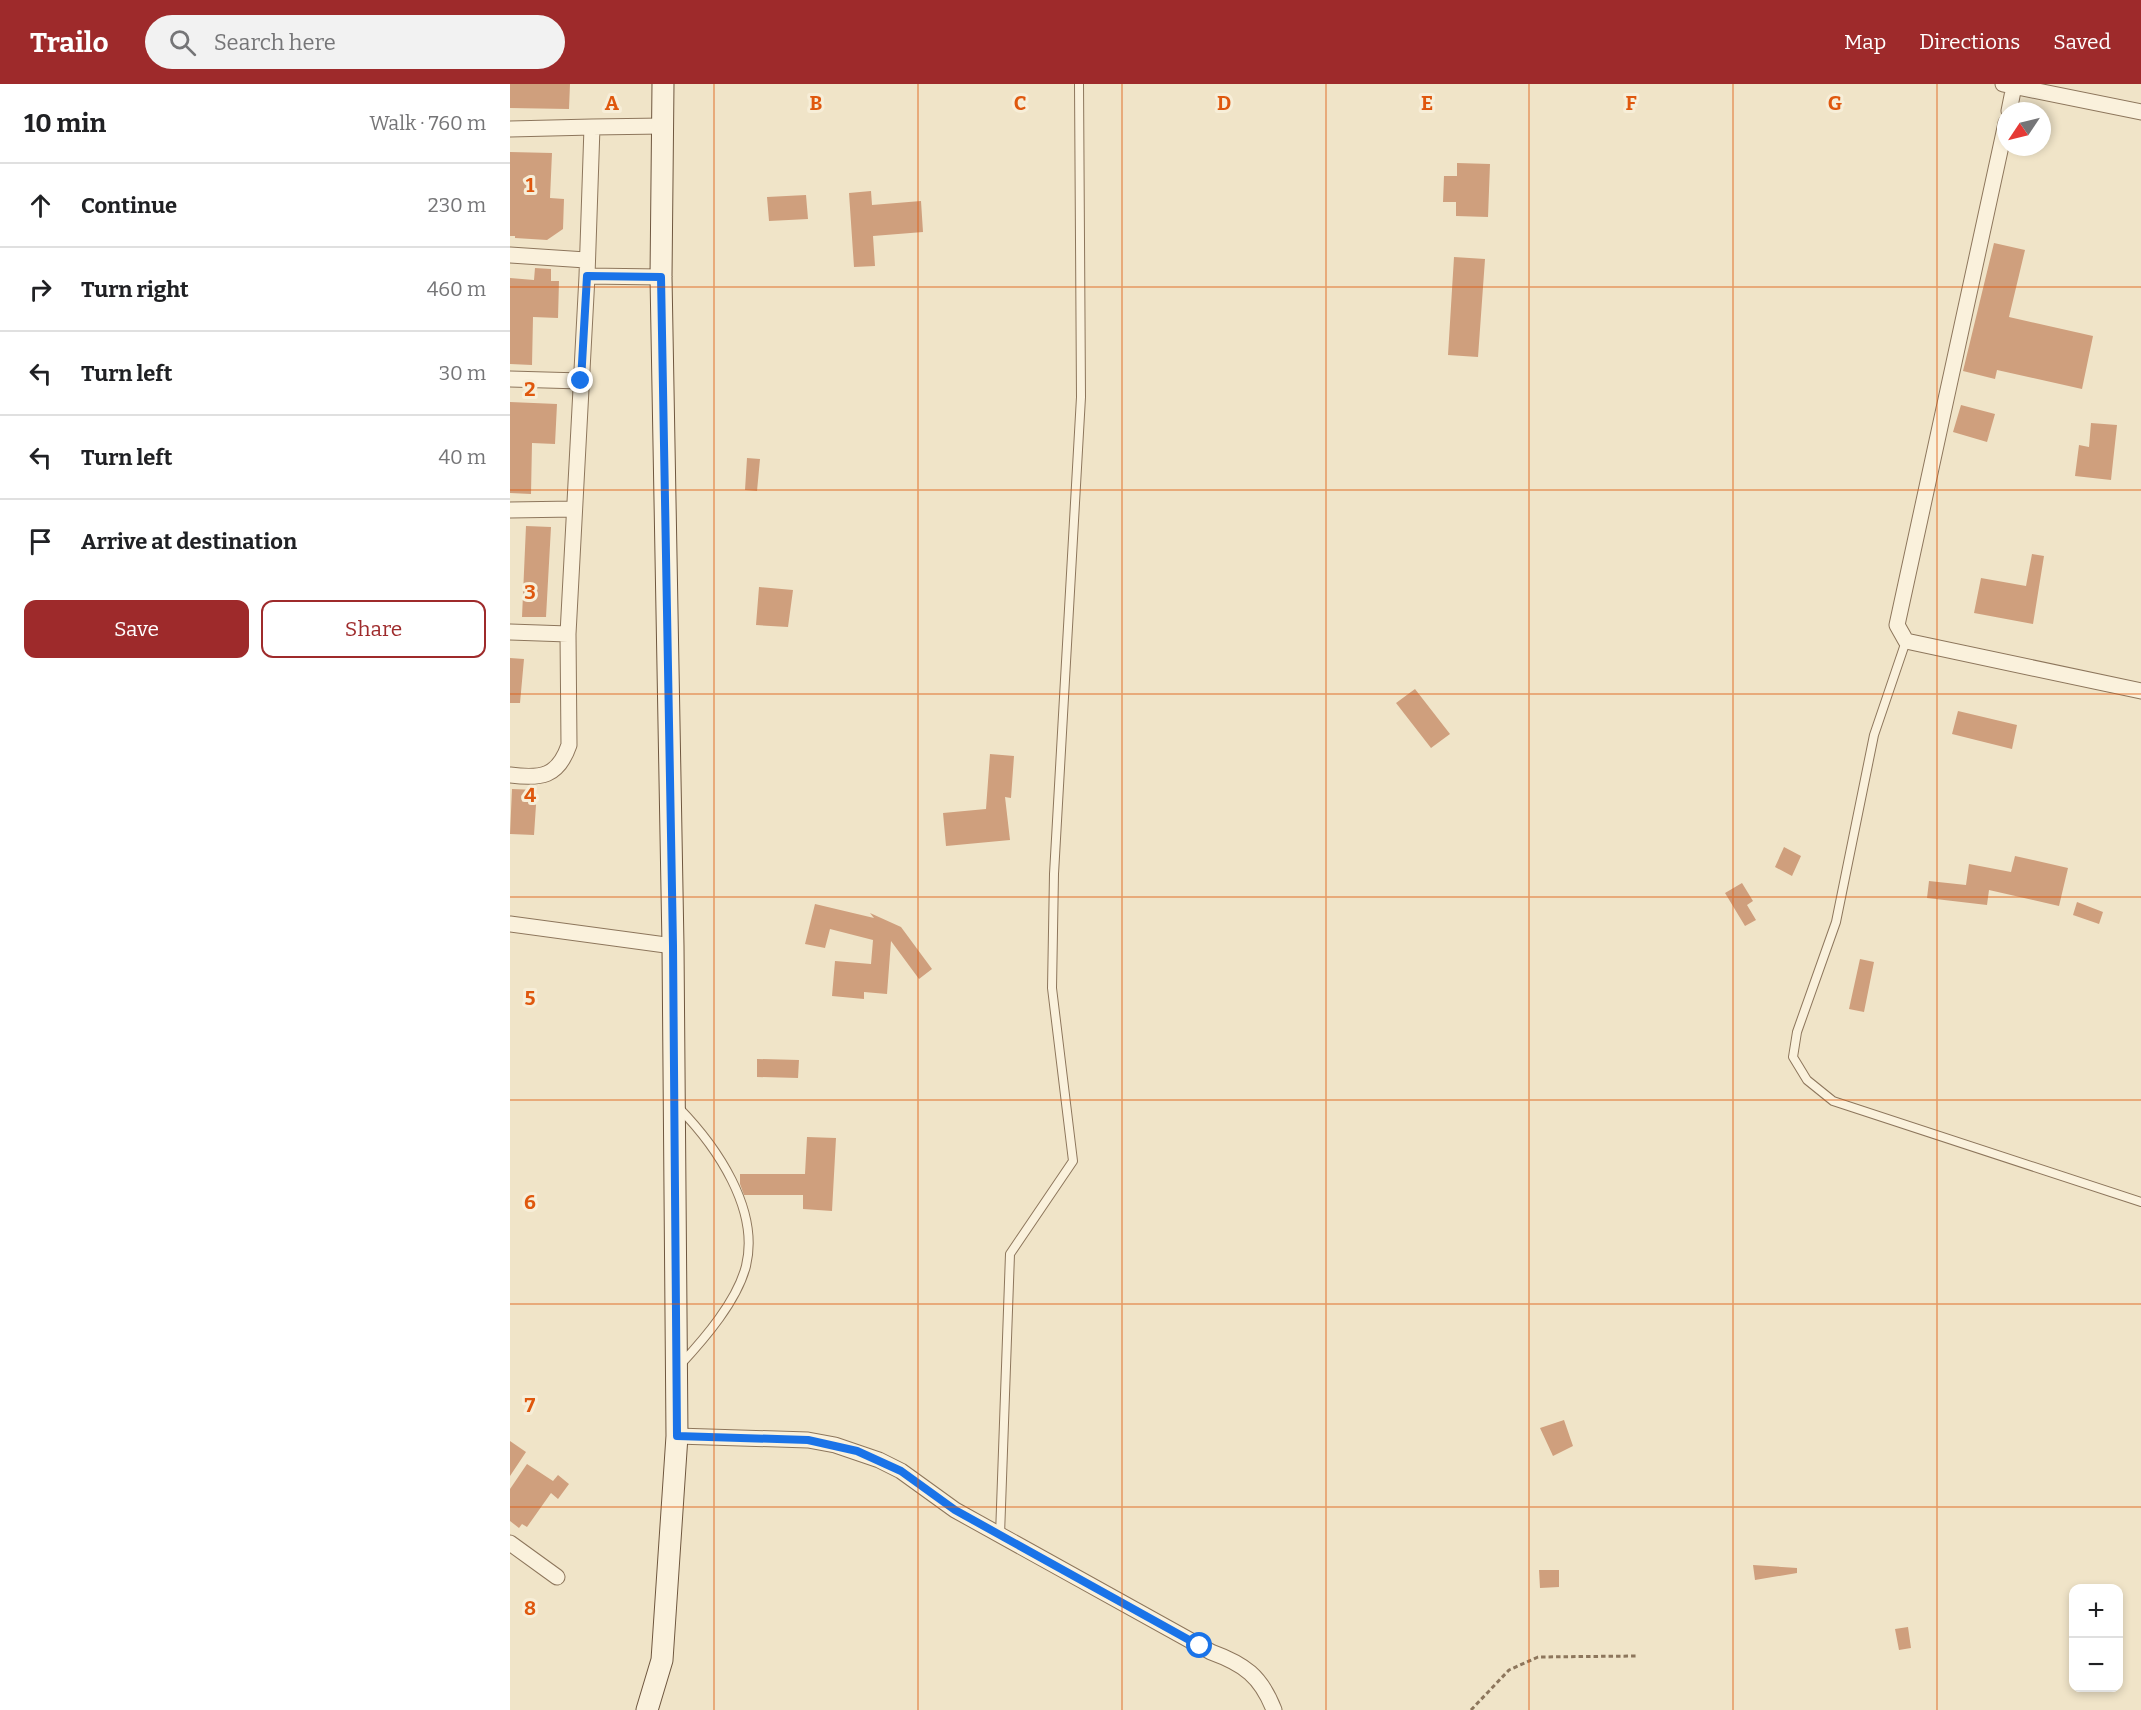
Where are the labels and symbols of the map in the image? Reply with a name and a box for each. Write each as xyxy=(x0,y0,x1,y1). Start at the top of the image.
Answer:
text: A xyxy=(605,91,620,115)
text: B xyxy=(810,91,823,115)
text: C xyxy=(1014,91,1026,115)
text: D xyxy=(1217,91,1231,115)
text: E xyxy=(1421,91,1433,115)
text: F xyxy=(1625,91,1637,115)
text: G xyxy=(1828,91,1842,115)
north arrow xyxy=(1997,102,2051,156)
text: 1 xyxy=(526,173,535,197)
route end xyxy=(567,367,593,393)
text: 2 xyxy=(524,377,536,401)
text: 3 xyxy=(524,580,536,604)
text: 4 xyxy=(524,783,536,807)
text: 5 xyxy=(525,986,536,1010)
text: 6 xyxy=(524,1190,536,1214)
text: 7 xyxy=(525,1393,536,1417)
text: 8 xyxy=(524,1596,536,1620)
route start xyxy=(1186,1632,1212,1658)

